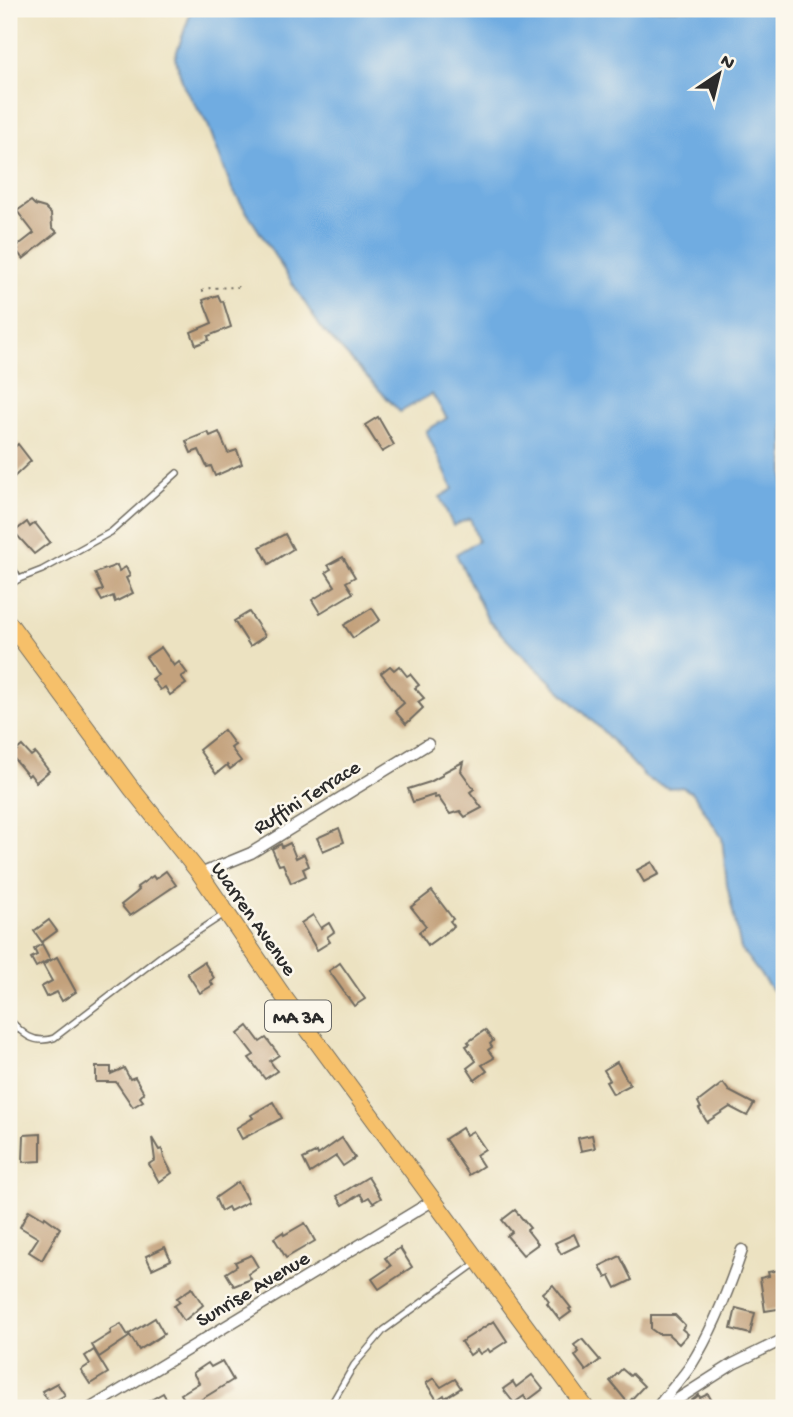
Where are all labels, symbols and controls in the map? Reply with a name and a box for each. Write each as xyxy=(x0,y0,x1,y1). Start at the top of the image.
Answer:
north arrow xyxy=(684,38,754,108)
text: N xyxy=(715,50,738,76)
street label: Ruffini Terrace xyxy=(250,756,367,842)
street label: Warren Avenue xyxy=(204,858,301,983)
road number: MA 3A xyxy=(265,1000,331,1032)
street label: Sunrise Avenue xyxy=(192,1247,316,1335)

